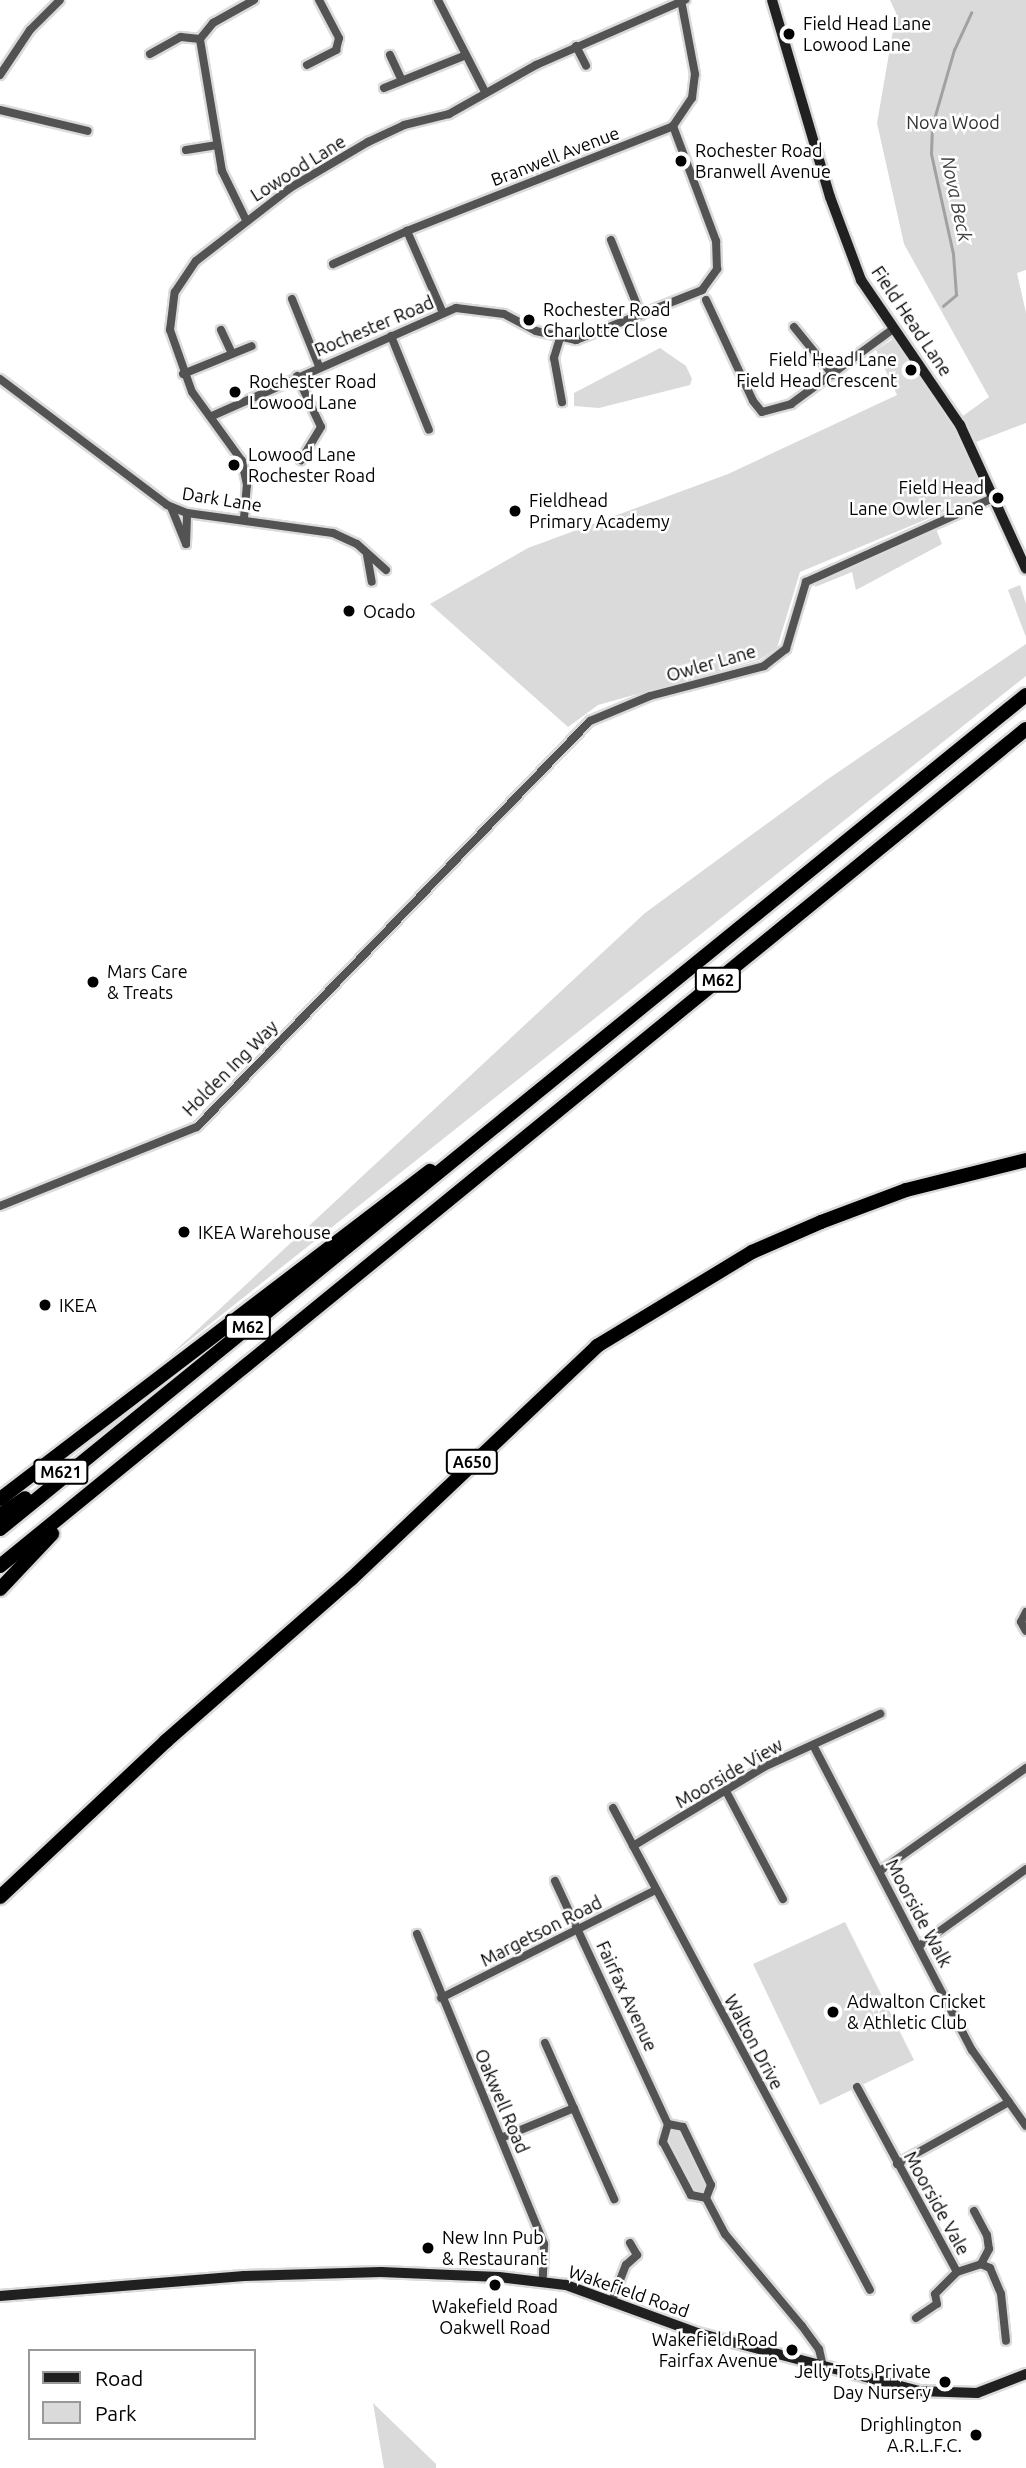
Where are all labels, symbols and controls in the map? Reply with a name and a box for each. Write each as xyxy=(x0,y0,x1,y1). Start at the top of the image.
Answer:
place label: Field Head Lane Lowood Lane xyxy=(803,13,931,56)
marker: Field Head Lane Lowood Lane xyxy=(781,26,797,42)
park label: Nova Wood xyxy=(906,111,1000,133)
street label: Branwell Avenue xyxy=(488,122,622,190)
street label: Lowood Lane xyxy=(246,130,350,206)
place label: Rochester Road Branwell Avenue xyxy=(695,140,831,182)
marker: Rochester Road Branwell Avenue xyxy=(673,153,689,169)
water label: Nova Beck xyxy=(936,154,976,244)
street label: Field Head Lane xyxy=(867,262,957,380)
street label: Rochester Road xyxy=(311,291,437,361)
place label: Rochester Road Charlotte Close xyxy=(543,299,671,342)
marker: Rochester Road Charlotte Close xyxy=(521,312,537,328)
place label: Field Head Lane Field Head Crescent xyxy=(736,349,897,392)
marker: Field Head Lane Field Head Crescent xyxy=(903,362,919,378)
place label: Rochester Road Lowood Lane xyxy=(249,371,377,414)
marker: Rochester Road Lowood Lane xyxy=(227,384,243,400)
place label: Lowood Lane Rochester Road xyxy=(248,444,376,486)
marker: Lowood Lane Rochester Road xyxy=(226,457,242,473)
place label: Field Head Lane Owler Lane xyxy=(849,477,984,520)
street label: Dark Lane xyxy=(180,482,264,516)
place label: Fieldhead Primary Academy xyxy=(529,490,670,532)
marker: Field Head Lane Owler Lane xyxy=(990,490,1006,506)
marker: Fieldhead Primary Academy xyxy=(507,503,523,519)
place label: Ocado xyxy=(363,600,416,622)
marker: Ocado xyxy=(341,603,357,619)
street label: Owler Lane xyxy=(664,640,758,686)
place label: Mars Care & Treats xyxy=(107,961,188,1004)
road number: M62 xyxy=(694,968,742,992)
marker: Mars Care & Treats xyxy=(85,974,101,990)
street label: Holden Ing Way xyxy=(178,1016,282,1120)
place label: IKEA Warehouse xyxy=(198,1221,331,1243)
marker: IKEA Warehouse xyxy=(176,1224,192,1240)
place label: IKEA xyxy=(59,1294,97,1316)
marker: IKEA xyxy=(37,1297,53,1313)
road number: M62 xyxy=(224,1315,272,1340)
road number: A650 xyxy=(446,1450,498,1474)
road number: M621 xyxy=(33,1460,89,1484)
street label: Moorside View xyxy=(671,1734,787,1812)
street label: Moorside Walk xyxy=(881,1855,957,1971)
street label: Margetson Road xyxy=(477,1891,605,1971)
street label: Fairfax Avenue xyxy=(592,1937,662,2055)
street label: Walton Drive xyxy=(720,1991,788,2093)
place label: Adwalton Cricket & Athletic Club xyxy=(847,1991,985,2034)
marker: Adwalton Cricket & Athletic Club xyxy=(825,2004,841,2020)
street label: Oakwell Road xyxy=(470,2046,534,2156)
street label: Moorside Vale xyxy=(900,2147,974,2259)
place label: New Inn Pub & Restaurant xyxy=(442,2227,547,2270)
marker: New Inn Pub & Restaurant xyxy=(420,2240,436,2256)
street label: Wakefield Road xyxy=(566,2260,692,2322)
marker: Wakefield Road Oakwell Road xyxy=(487,2277,503,2293)
place label: Wakefield Road Oakwell Road xyxy=(432,2296,558,2338)
place label: Wakefield Road Fairfax Avenue xyxy=(652,2329,778,2372)
marker: Wakefield Road Fairfax Avenue xyxy=(784,2342,800,2358)
legend xyxy=(28,2349,256,2440)
place label: Jelly Tots Private Day Nursery xyxy=(794,2361,931,2404)
text: Road xyxy=(95,2366,143,2390)
marker: Jelly Tots Private Day Nursery xyxy=(937,2374,953,2390)
text: Park xyxy=(95,2401,137,2425)
place label: Drighlington A.R.L.F.C. xyxy=(860,2414,962,2456)
marker: Drighlington A.R.L.F.C. xyxy=(968,2427,984,2443)

